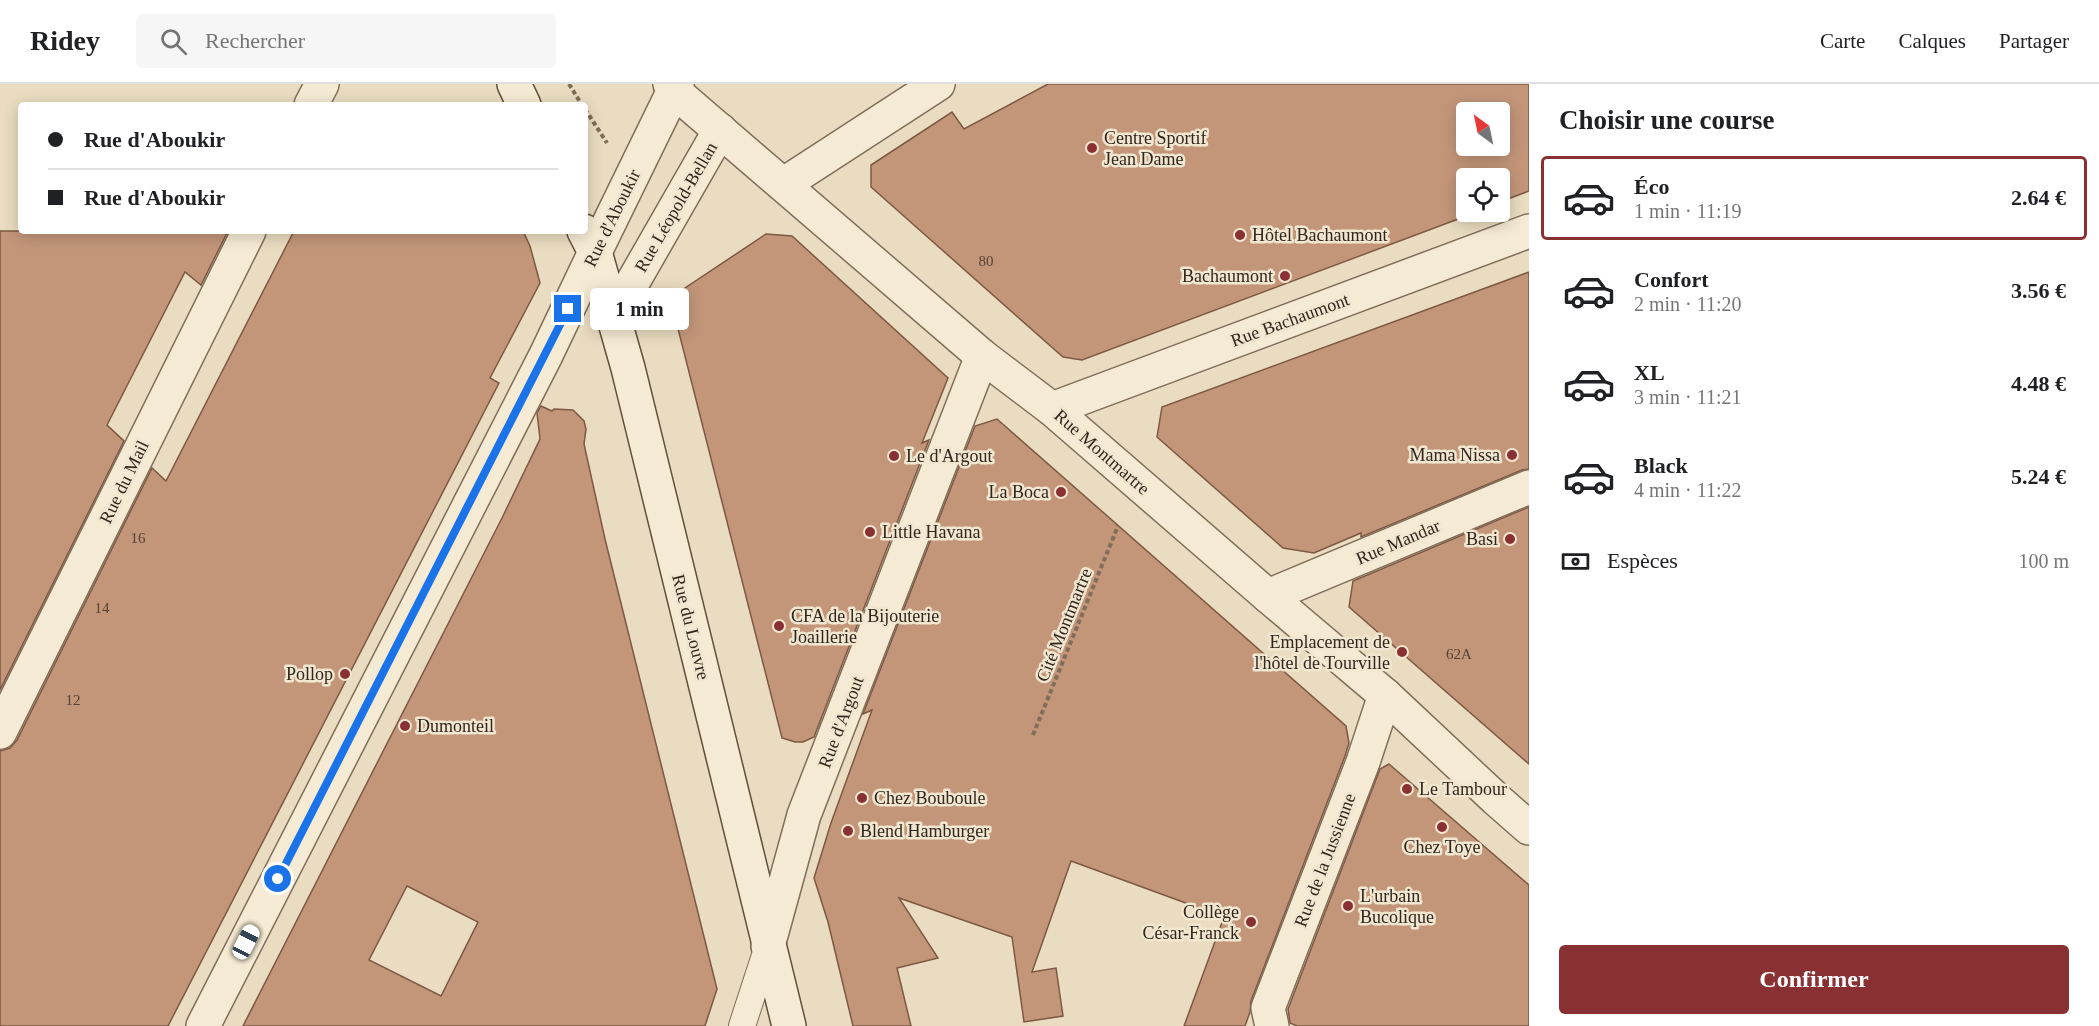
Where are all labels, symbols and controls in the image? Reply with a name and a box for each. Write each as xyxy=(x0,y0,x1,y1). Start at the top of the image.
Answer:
search box xyxy=(136,14,556,68)
text: Ridey xyxy=(30,25,100,56)
icon: search xyxy=(157,25,190,58)
text: Rechercher xyxy=(205,28,305,53)
text: Carte xyxy=(1820,29,1865,53)
text: Calques xyxy=(1898,29,1966,53)
text: Partager xyxy=(1999,29,2069,53)
north arrow xyxy=(1456,102,1510,156)
map controls xyxy=(1456,102,1510,222)
text: Choisir une course xyxy=(1559,105,1775,135)
text: Rue d'Aboukir xyxy=(84,127,225,152)
place label: Centre Sportif Jean Dame xyxy=(1104,128,1206,169)
street label: Rue Léopold-Bellan xyxy=(631,139,721,275)
marker: Centre Sportif Jean Dame xyxy=(1085,141,1099,155)
street label: Rue d'Aboukir xyxy=(580,166,644,270)
button: locate xyxy=(1456,168,1510,222)
icon: car xyxy=(1562,171,1616,225)
text: Éco xyxy=(1634,174,1669,199)
text: Rue d'Aboukir xyxy=(84,185,225,210)
text: 2.64 € xyxy=(2011,185,2066,210)
text: 1 min · 11:19 xyxy=(1634,200,1742,222)
place label: Hôtel Bachaumont xyxy=(1252,225,1387,245)
marker: Hôtel Bachaumont xyxy=(1233,228,1247,242)
house number: 80 xyxy=(979,253,994,269)
icon: car xyxy=(1562,264,1616,318)
place label: Bachaumont xyxy=(1182,266,1273,286)
text: Confort xyxy=(1634,267,1709,292)
marker: Bachaumont xyxy=(1278,269,1292,283)
text: 3.56 € xyxy=(2011,278,2066,303)
callout: 1 min xyxy=(589,288,688,330)
street label: Rue Bachaumont xyxy=(1228,289,1352,351)
text: 2 min · 11:20 xyxy=(1634,293,1742,315)
route end xyxy=(554,295,581,322)
text: 1 min xyxy=(615,298,664,320)
icon: car xyxy=(1562,357,1616,411)
text: XL xyxy=(1634,360,1665,385)
text: 4.48 € xyxy=(2011,371,2066,396)
text: 3 min · 11:21 xyxy=(1634,386,1742,408)
street label: Rue Montmartre xyxy=(1050,405,1154,499)
street label: Rue du Mail xyxy=(95,437,153,527)
place label: Mama Nissa xyxy=(1410,445,1500,465)
place label: Le d'Argout xyxy=(906,446,992,466)
marker: Mama Nissa xyxy=(1505,448,1519,462)
marker: Le d'Argout xyxy=(887,449,901,463)
icon: car xyxy=(1562,450,1616,504)
text: Black xyxy=(1634,453,1688,478)
text: 5.24 € xyxy=(2011,464,2066,489)
text: 4 min · 11:22 xyxy=(1634,479,1742,501)
place label: La Boca xyxy=(989,482,1049,502)
marker: La Boca xyxy=(1054,485,1068,499)
street label: Rue Mandar xyxy=(1353,515,1443,569)
place label: Little Havana xyxy=(882,522,980,542)
marker: Little Havana xyxy=(863,525,877,539)
place label: Basi xyxy=(1466,529,1498,549)
house number: 16 xyxy=(131,530,146,546)
marker: Basi xyxy=(1503,532,1517,546)
icon: cash xyxy=(1559,545,1592,578)
text: Espèces xyxy=(1607,548,1678,573)
text: 100 m xyxy=(2018,550,2069,572)
street label: Cité Montmartre xyxy=(1032,565,1096,685)
street label: Rue du Louvre xyxy=(668,572,714,682)
house number: 14 xyxy=(95,600,110,616)
place label: CFA de la Bijouterie Joaillerie xyxy=(791,606,939,647)
marker: CFA de la Bijouterie Joaillerie xyxy=(772,619,786,633)
place label: Emplacement de l'hôtel de Tourville xyxy=(1254,632,1390,673)
marker: Emplacement de l'hôtel de Tourville xyxy=(1395,645,1409,659)
house number: 62A xyxy=(1446,646,1472,662)
place label: Pollop xyxy=(286,664,333,684)
marker: Pollop xyxy=(338,667,352,681)
street label: Rue d'Argout xyxy=(814,673,868,771)
house number: 12 xyxy=(66,692,81,708)
place label: Dumonteil xyxy=(417,716,494,736)
marker: Dumonteil xyxy=(398,719,412,733)
place label: Le Tambour xyxy=(1419,779,1507,799)
marker: Le Tambour xyxy=(1400,782,1414,796)
place label: Chez Bouboule xyxy=(874,788,985,808)
street label: Rue de la Jussienne xyxy=(1290,790,1360,930)
marker: Chez Bouboule xyxy=(855,791,869,805)
marker: Chez Toye xyxy=(1435,820,1449,834)
place label: Blend Hamburger xyxy=(860,821,989,841)
marker: Blend Hamburger xyxy=(841,824,855,838)
place label: Chez Toye xyxy=(1404,837,1480,857)
route start xyxy=(264,865,291,892)
place label: L'urbain Bucolique xyxy=(1360,886,1434,927)
marker: L'urbain Bucolique xyxy=(1341,899,1355,913)
place label: Collège César-Franck xyxy=(1142,902,1239,943)
marker: Collège César-Franck xyxy=(1244,915,1258,929)
car xyxy=(230,922,262,962)
button: Confirmer xyxy=(1559,945,2069,1014)

